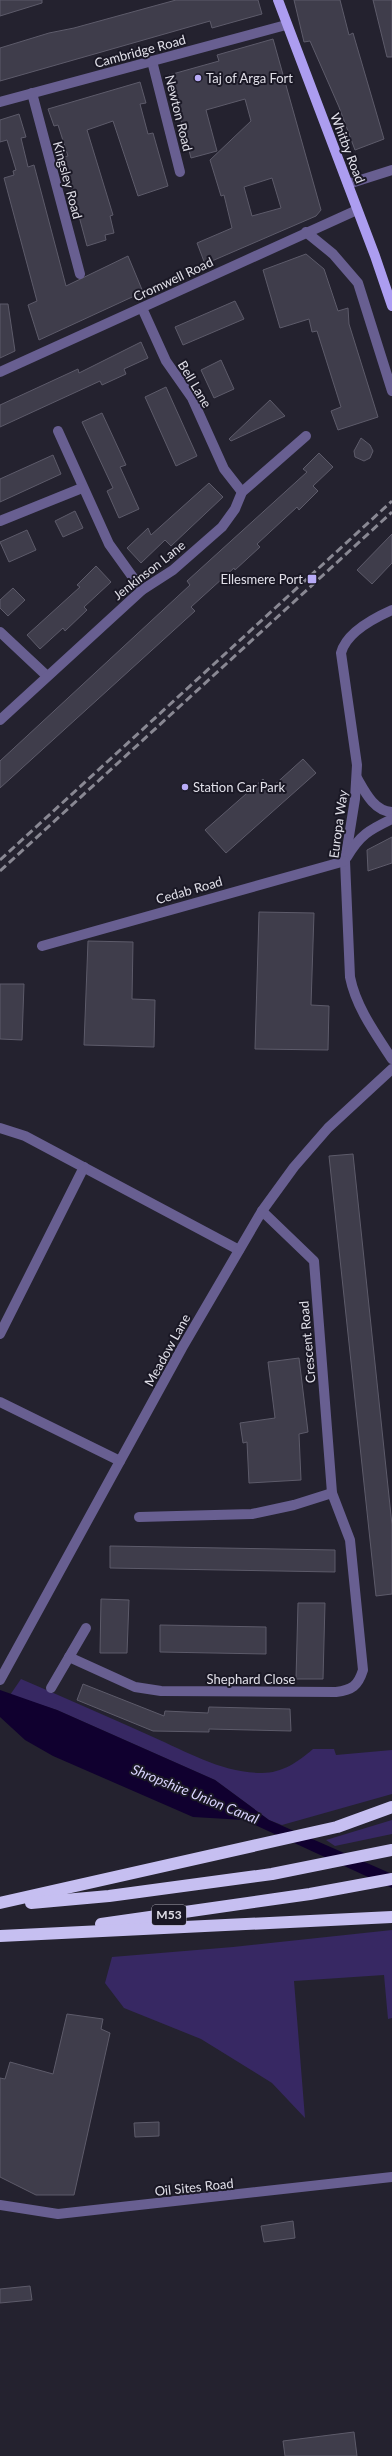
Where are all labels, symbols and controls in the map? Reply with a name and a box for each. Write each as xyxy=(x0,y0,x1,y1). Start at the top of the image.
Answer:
street label: Cambridge Road xyxy=(93,31,187,71)
place label: Taj of Arga Fort xyxy=(206,70,293,86)
street label: Newton Road xyxy=(162,73,196,153)
marker: Taj of Arga Fort xyxy=(193,73,203,83)
street label: Whitby Road xyxy=(327,111,369,185)
street label: Kingsley Road xyxy=(50,139,86,221)
street label: Cromwell Road xyxy=(130,253,216,305)
street label: Bell Lane xyxy=(175,358,215,410)
street label: Jenkinson Lane xyxy=(110,537,188,603)
place label: Ellesmere Port xyxy=(220,571,303,587)
marker: Ellesmere Port xyxy=(306,573,318,585)
place label: Station Car Park xyxy=(193,779,285,795)
marker: Station Car Park xyxy=(180,782,190,792)
street label: Europa Way xyxy=(325,788,351,859)
street label: Cedab Road xyxy=(154,873,224,907)
street label: Crescent Road xyxy=(295,1300,319,1384)
street label: Meadow Lane xyxy=(141,1311,194,1389)
street label: Shephard Close xyxy=(207,1671,296,1687)
water label: Shropshire Union Canal xyxy=(129,1760,261,1827)
road number: M53 xyxy=(152,1905,186,1925)
street label: Oil Sites Road xyxy=(154,2175,234,2199)

